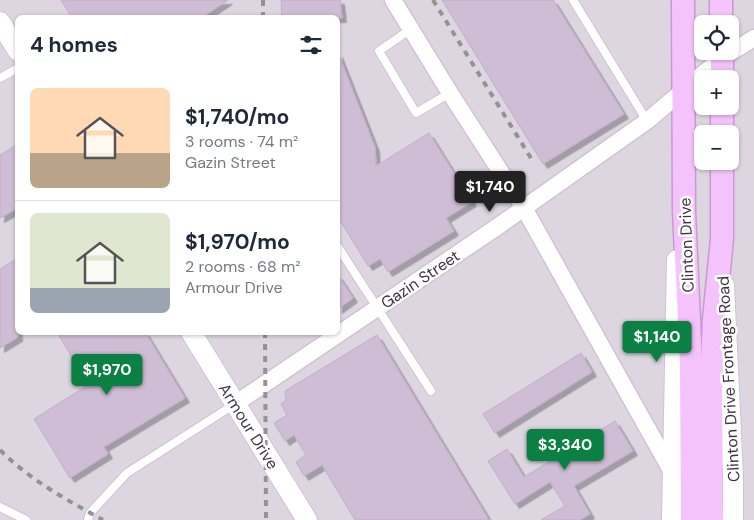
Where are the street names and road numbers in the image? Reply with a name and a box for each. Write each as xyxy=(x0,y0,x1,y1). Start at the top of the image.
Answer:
street label: Clinton Drive xyxy=(674,197,699,293)
street label: Gazin Street xyxy=(377,245,464,314)
street label: Clinton Drive Frontage Road xyxy=(713,275,744,482)
street label: Armour Drive xyxy=(214,379,283,473)

